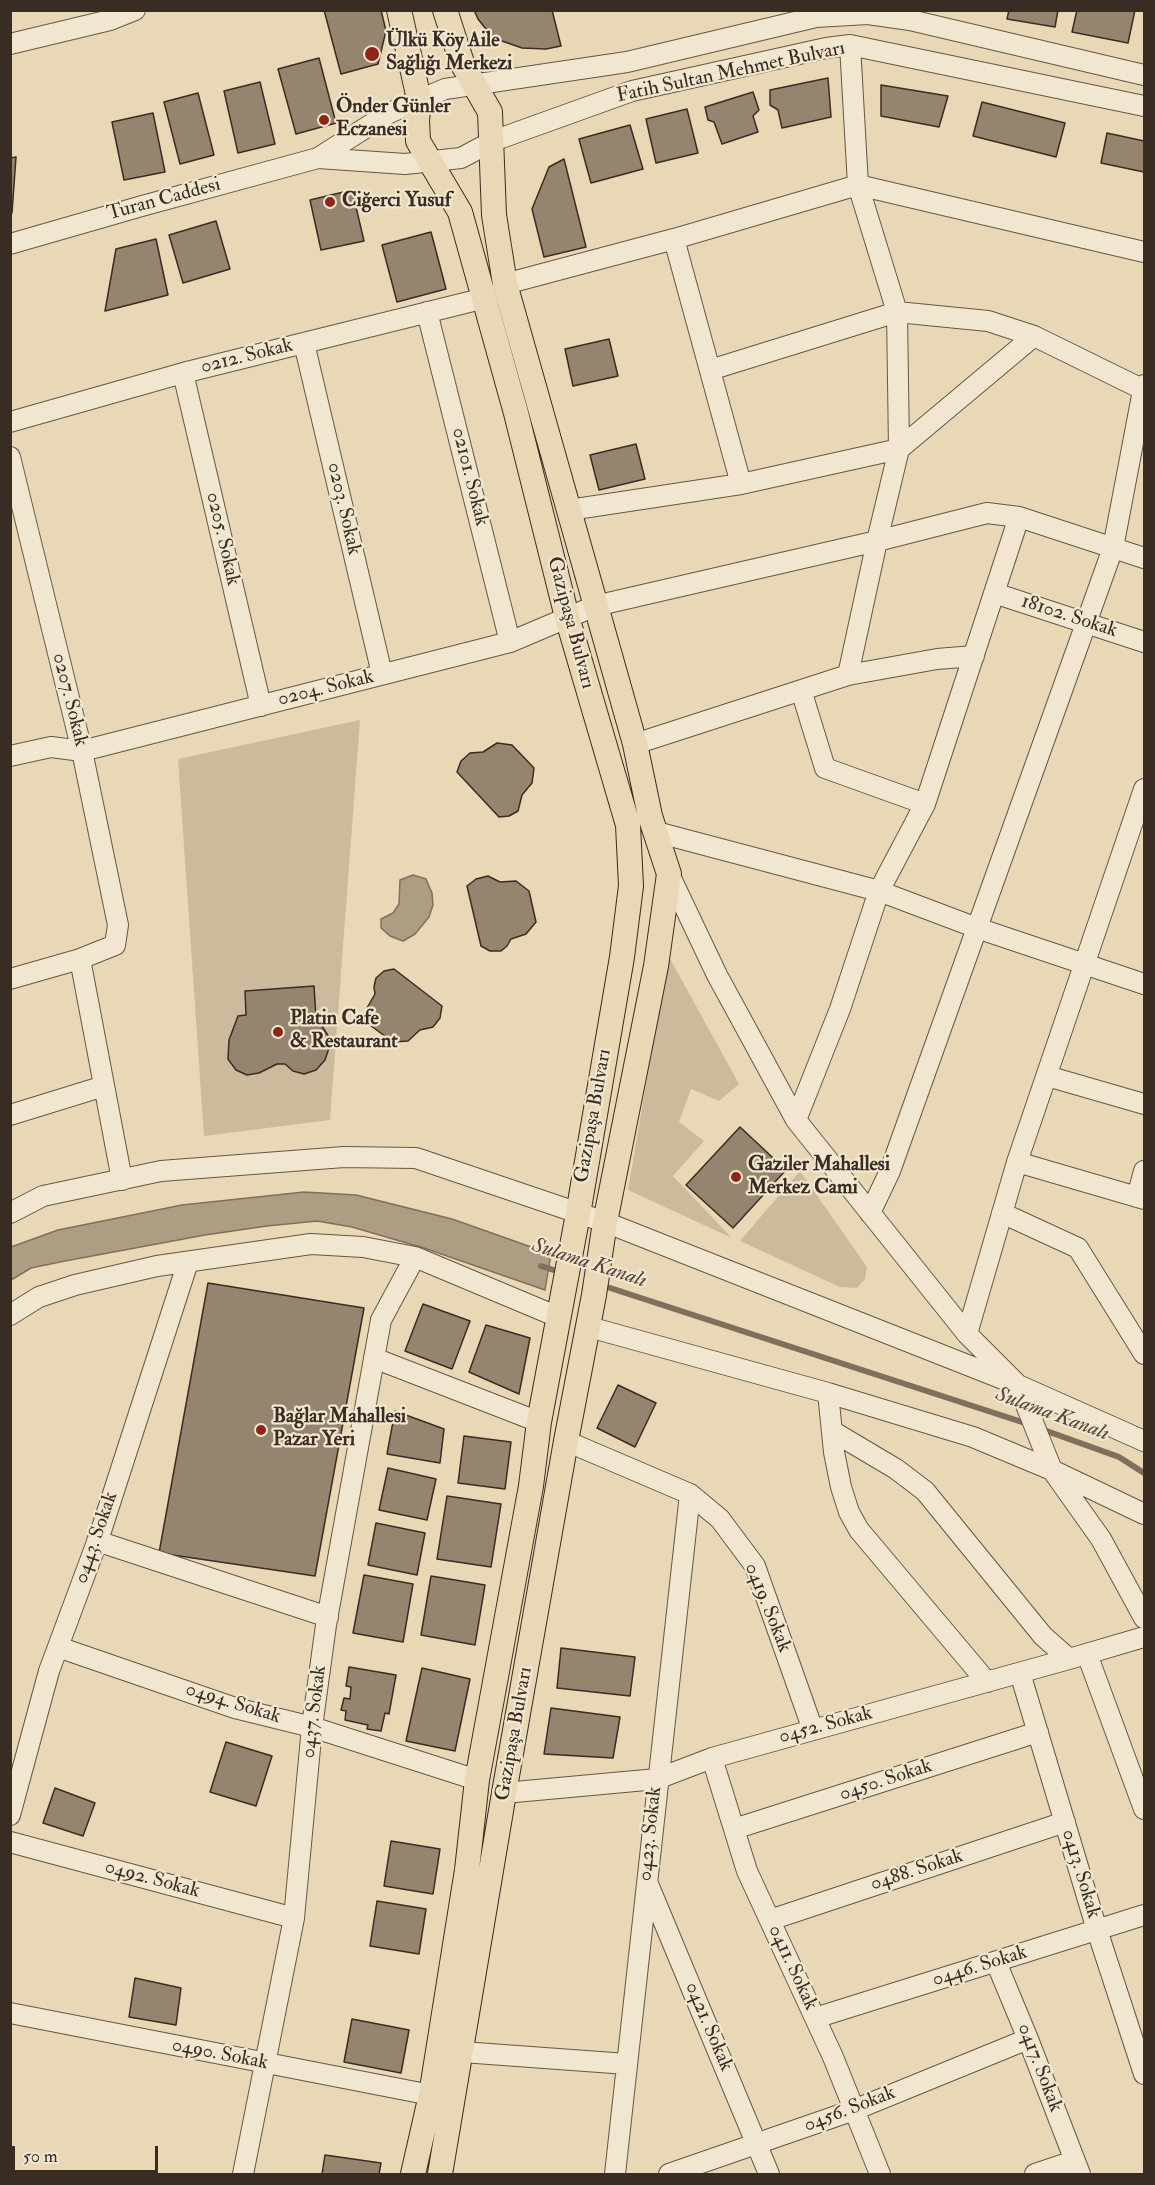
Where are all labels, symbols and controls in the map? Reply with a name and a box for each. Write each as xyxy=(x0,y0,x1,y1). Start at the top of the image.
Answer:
place label: Ülkü Köy Aile Sağlığı Merkezi xyxy=(386,30,512,77)
street label: Fatih Sultan Mehmet Bulvarı xyxy=(615,37,847,109)
marker: Ülkü Köy Aile Sağlığı Merkezi xyxy=(363,45,381,63)
place label: Önder Günler Eczanesi xyxy=(336,96,451,143)
marker: Önder Günler Eczanesi xyxy=(317,113,331,127)
street label: Turan Caddesi xyxy=(105,173,223,227)
place label: Ciğerci Yusuf xyxy=(342,190,451,214)
marker: Ciğerci Yusuf xyxy=(323,195,337,209)
street label: 0212. Sokak xyxy=(199,334,295,380)
street label: 02101. Sokak xyxy=(445,425,493,529)
street label: 0203. Sokak xyxy=(321,460,365,558)
street label: 0205. Sokak xyxy=(200,490,244,588)
street label: Gazipaşa Bulvarı xyxy=(541,554,599,692)
street label: 18102. Sokak xyxy=(1018,590,1120,644)
street label: 0207. Sokak xyxy=(46,651,92,749)
street label: 0204. Sokak xyxy=(276,666,376,712)
place label: Platin Cafe & Restaurant xyxy=(290,1008,398,1055)
marker: Platin Cafe & Restaurant xyxy=(271,1025,285,1039)
street label: Gazipaşa Bulvarı xyxy=(570,1047,618,1185)
place label: Gaziler Mahallesi Merkez Cami xyxy=(748,1154,890,1201)
marker: Gaziler Mahallesi Merkez Cami xyxy=(729,1170,743,1184)
water label: Sulama Kanalı xyxy=(529,1234,649,1294)
water label: Sulama Kanalı xyxy=(992,1383,1112,1447)
place label: Bağlar Mahallesi Pazar Yeri xyxy=(273,1406,406,1453)
marker: Bağlar Mahallesi Pazar Yeri xyxy=(254,1423,268,1437)
street label: 0443. Sokak xyxy=(70,1489,124,1587)
street label: 0419. Sokak xyxy=(738,1560,796,1656)
street label: 0437. Sokak xyxy=(297,1664,333,1760)
street label: Gazipaşa Bulvarı xyxy=(491,1665,539,1803)
street label: 0494. Sokak xyxy=(182,1678,284,1730)
street label: 0452. Sokak xyxy=(777,1702,875,1750)
street label: 0450. Sokak xyxy=(837,1755,935,1807)
street label: 0423. Sokak xyxy=(634,1786,668,1882)
street label: 0413. Sokak xyxy=(1055,1827,1105,1921)
street label: 0488. Sokak xyxy=(868,1845,966,1897)
street label: 0492. Sokak xyxy=(102,1856,202,1904)
street label: 0411. Sokak xyxy=(762,1922,822,2014)
street label: 0446. Sokak xyxy=(930,1941,1030,1993)
street label: 0421. Sokak xyxy=(679,1979,737,2075)
street label: 0417. Sokak xyxy=(1011,2020,1067,2116)
street label: 0490. Sokak xyxy=(170,2034,270,2076)
street label: 0456. Sokak xyxy=(801,2082,899,2138)
scale bar xyxy=(15,2134,160,2172)
text: 50 m xyxy=(23,2145,58,2168)

